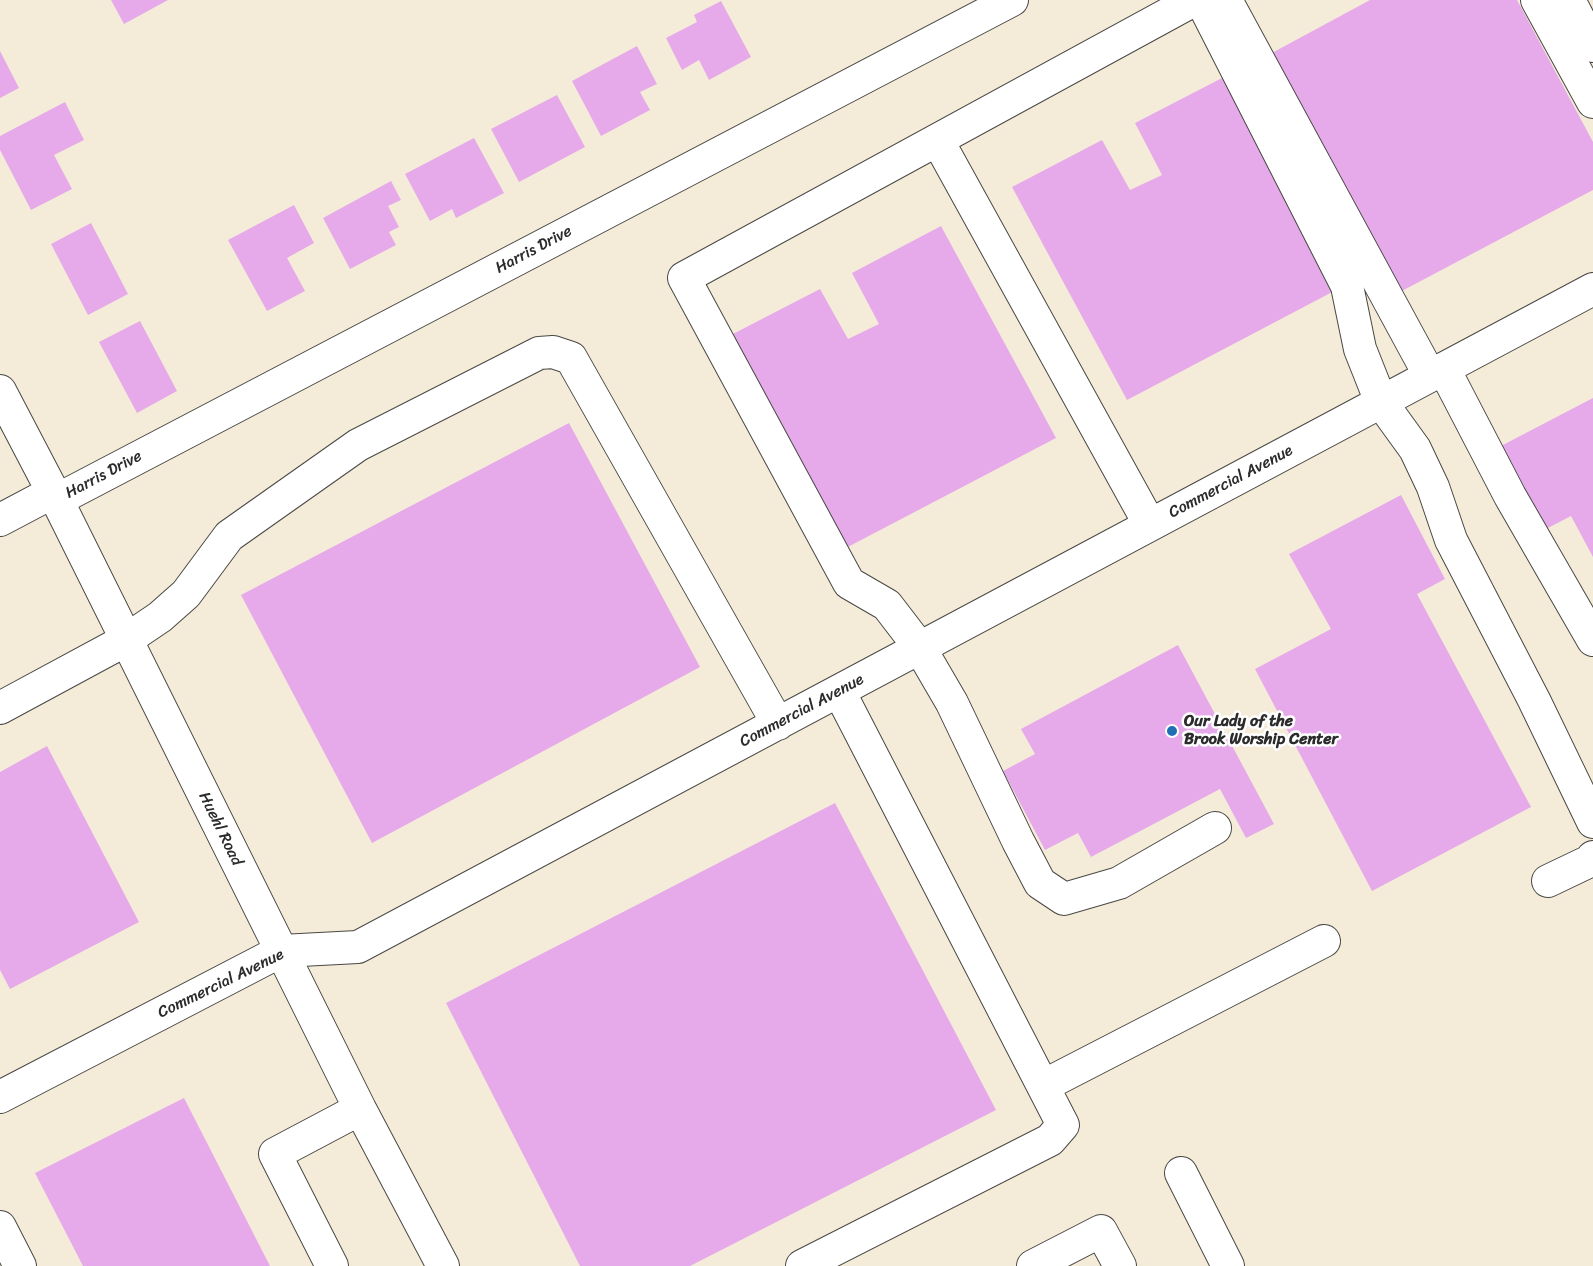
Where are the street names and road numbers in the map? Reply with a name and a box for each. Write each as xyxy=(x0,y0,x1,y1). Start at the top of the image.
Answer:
street label: Harris Drive xyxy=(492,222,576,278)
street label: Commercial Avenue xyxy=(1166,441,1296,523)
street label: Harris Drive xyxy=(62,447,146,503)
street label: Commercial Avenue xyxy=(737,670,867,752)
street label: Huehl Road xyxy=(194,789,246,869)
street label: Commercial Avenue xyxy=(155,945,287,1023)

